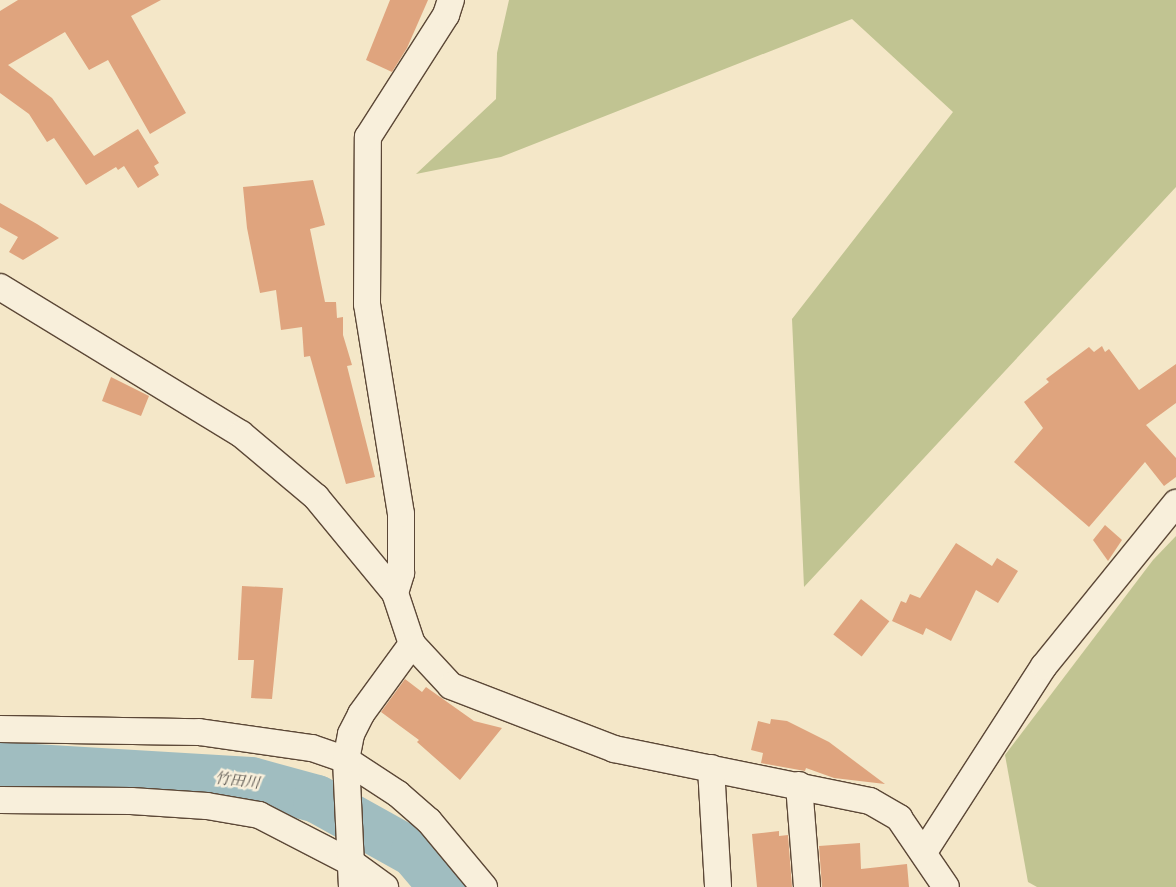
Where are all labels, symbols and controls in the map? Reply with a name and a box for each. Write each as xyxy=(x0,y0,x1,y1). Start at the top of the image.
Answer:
water label: 竹田川 xyxy=(214,770,260,794)

